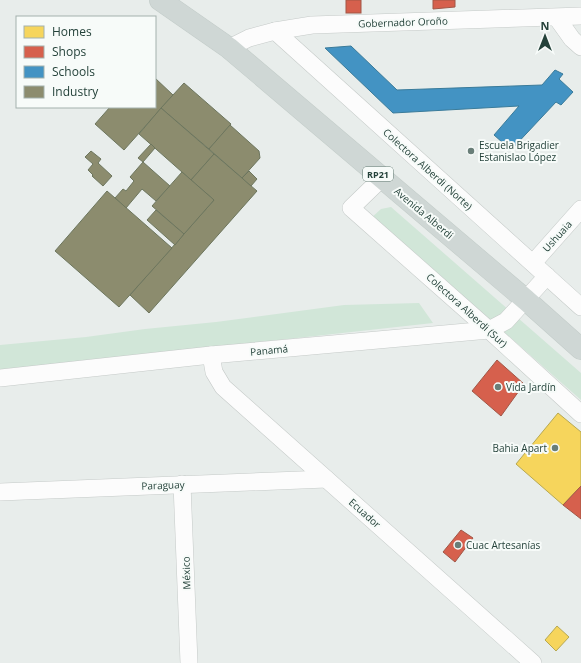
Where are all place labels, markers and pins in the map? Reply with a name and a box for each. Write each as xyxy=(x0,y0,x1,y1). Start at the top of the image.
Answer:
place label: Escuela Brigadier Estanislao López xyxy=(479,138,559,164)
marker: Escuela Brigadier Estanislao López xyxy=(466,146,476,156)
place label: Vida Jardín xyxy=(506,380,556,394)
marker: Vida Jardín xyxy=(493,382,503,392)
place label: Bahia Apart xyxy=(493,441,547,455)
marker: Bahia Apart xyxy=(550,443,560,453)
place label: Cuac Artesanías xyxy=(466,538,541,552)
marker: Cuac Artesanías xyxy=(453,540,463,550)

